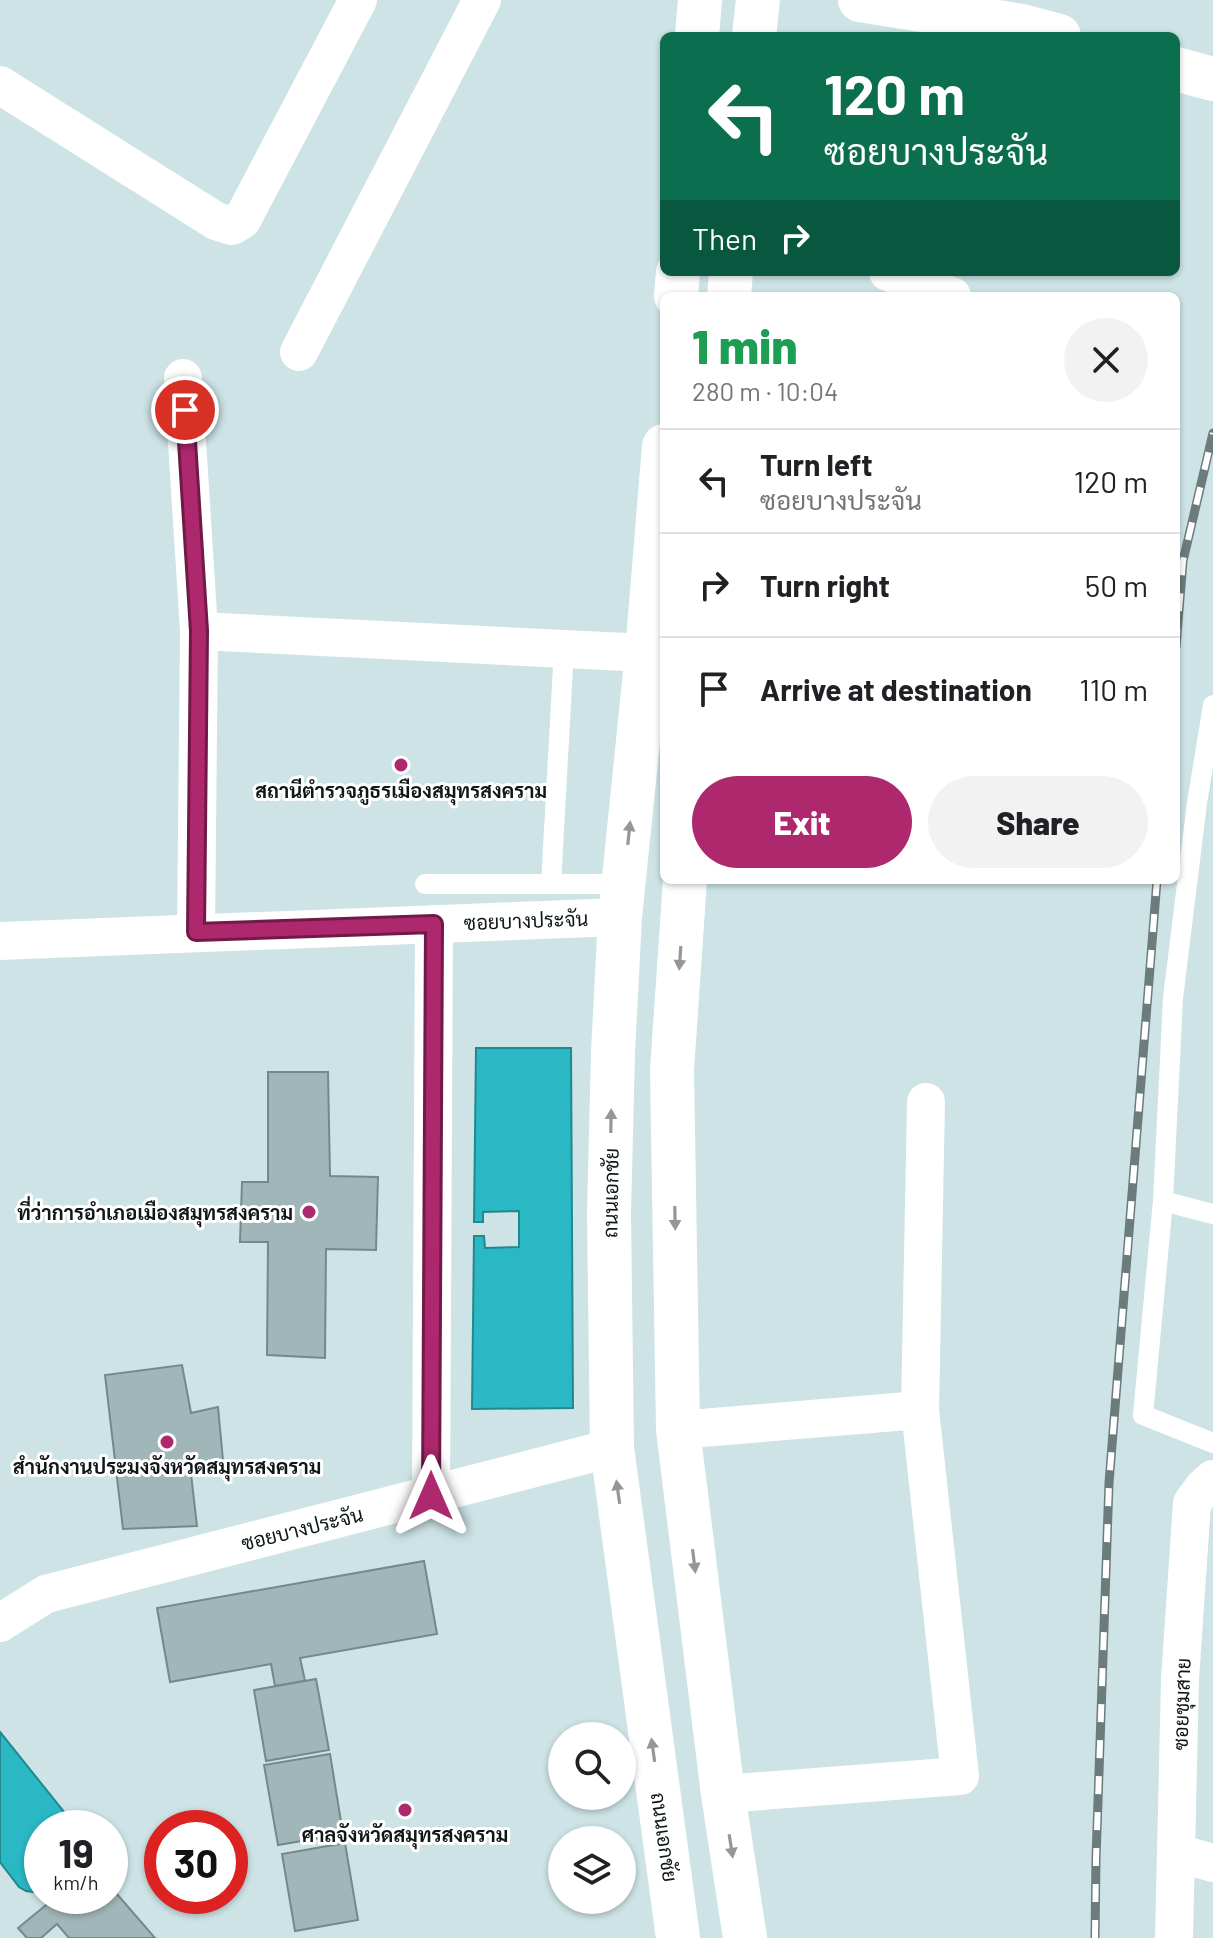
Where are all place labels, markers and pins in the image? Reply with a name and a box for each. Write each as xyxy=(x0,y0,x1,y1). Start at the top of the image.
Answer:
pin xyxy=(151,376,219,444)
marker: สถานีตำรวจภูธรเมืองสมุทรสงคราม xyxy=(392,756,410,774)
place label: สถานีตำรวจภูธรเมืองสมุทรสงคราม xyxy=(255,778,547,806)
place label: ที่ว่าการอำเภอเมืองสมุทรสงคราม xyxy=(17,1196,293,1228)
marker: ที่ว่าการอำเภอเมืองสมุทรสงคราม xyxy=(300,1203,318,1221)
marker: สำนักงานประมงจังหวัดสมุทรสงคราม xyxy=(158,1433,176,1451)
place label: สำนักงานประมงจังหวัดสมุทรสงคราม xyxy=(13,1454,321,1482)
marker: ศาลจังหวัดสมุทรสงคราม xyxy=(396,1801,414,1819)
place label: ศาลจังหวัดสมุทรสงคราม xyxy=(302,1822,508,1850)

